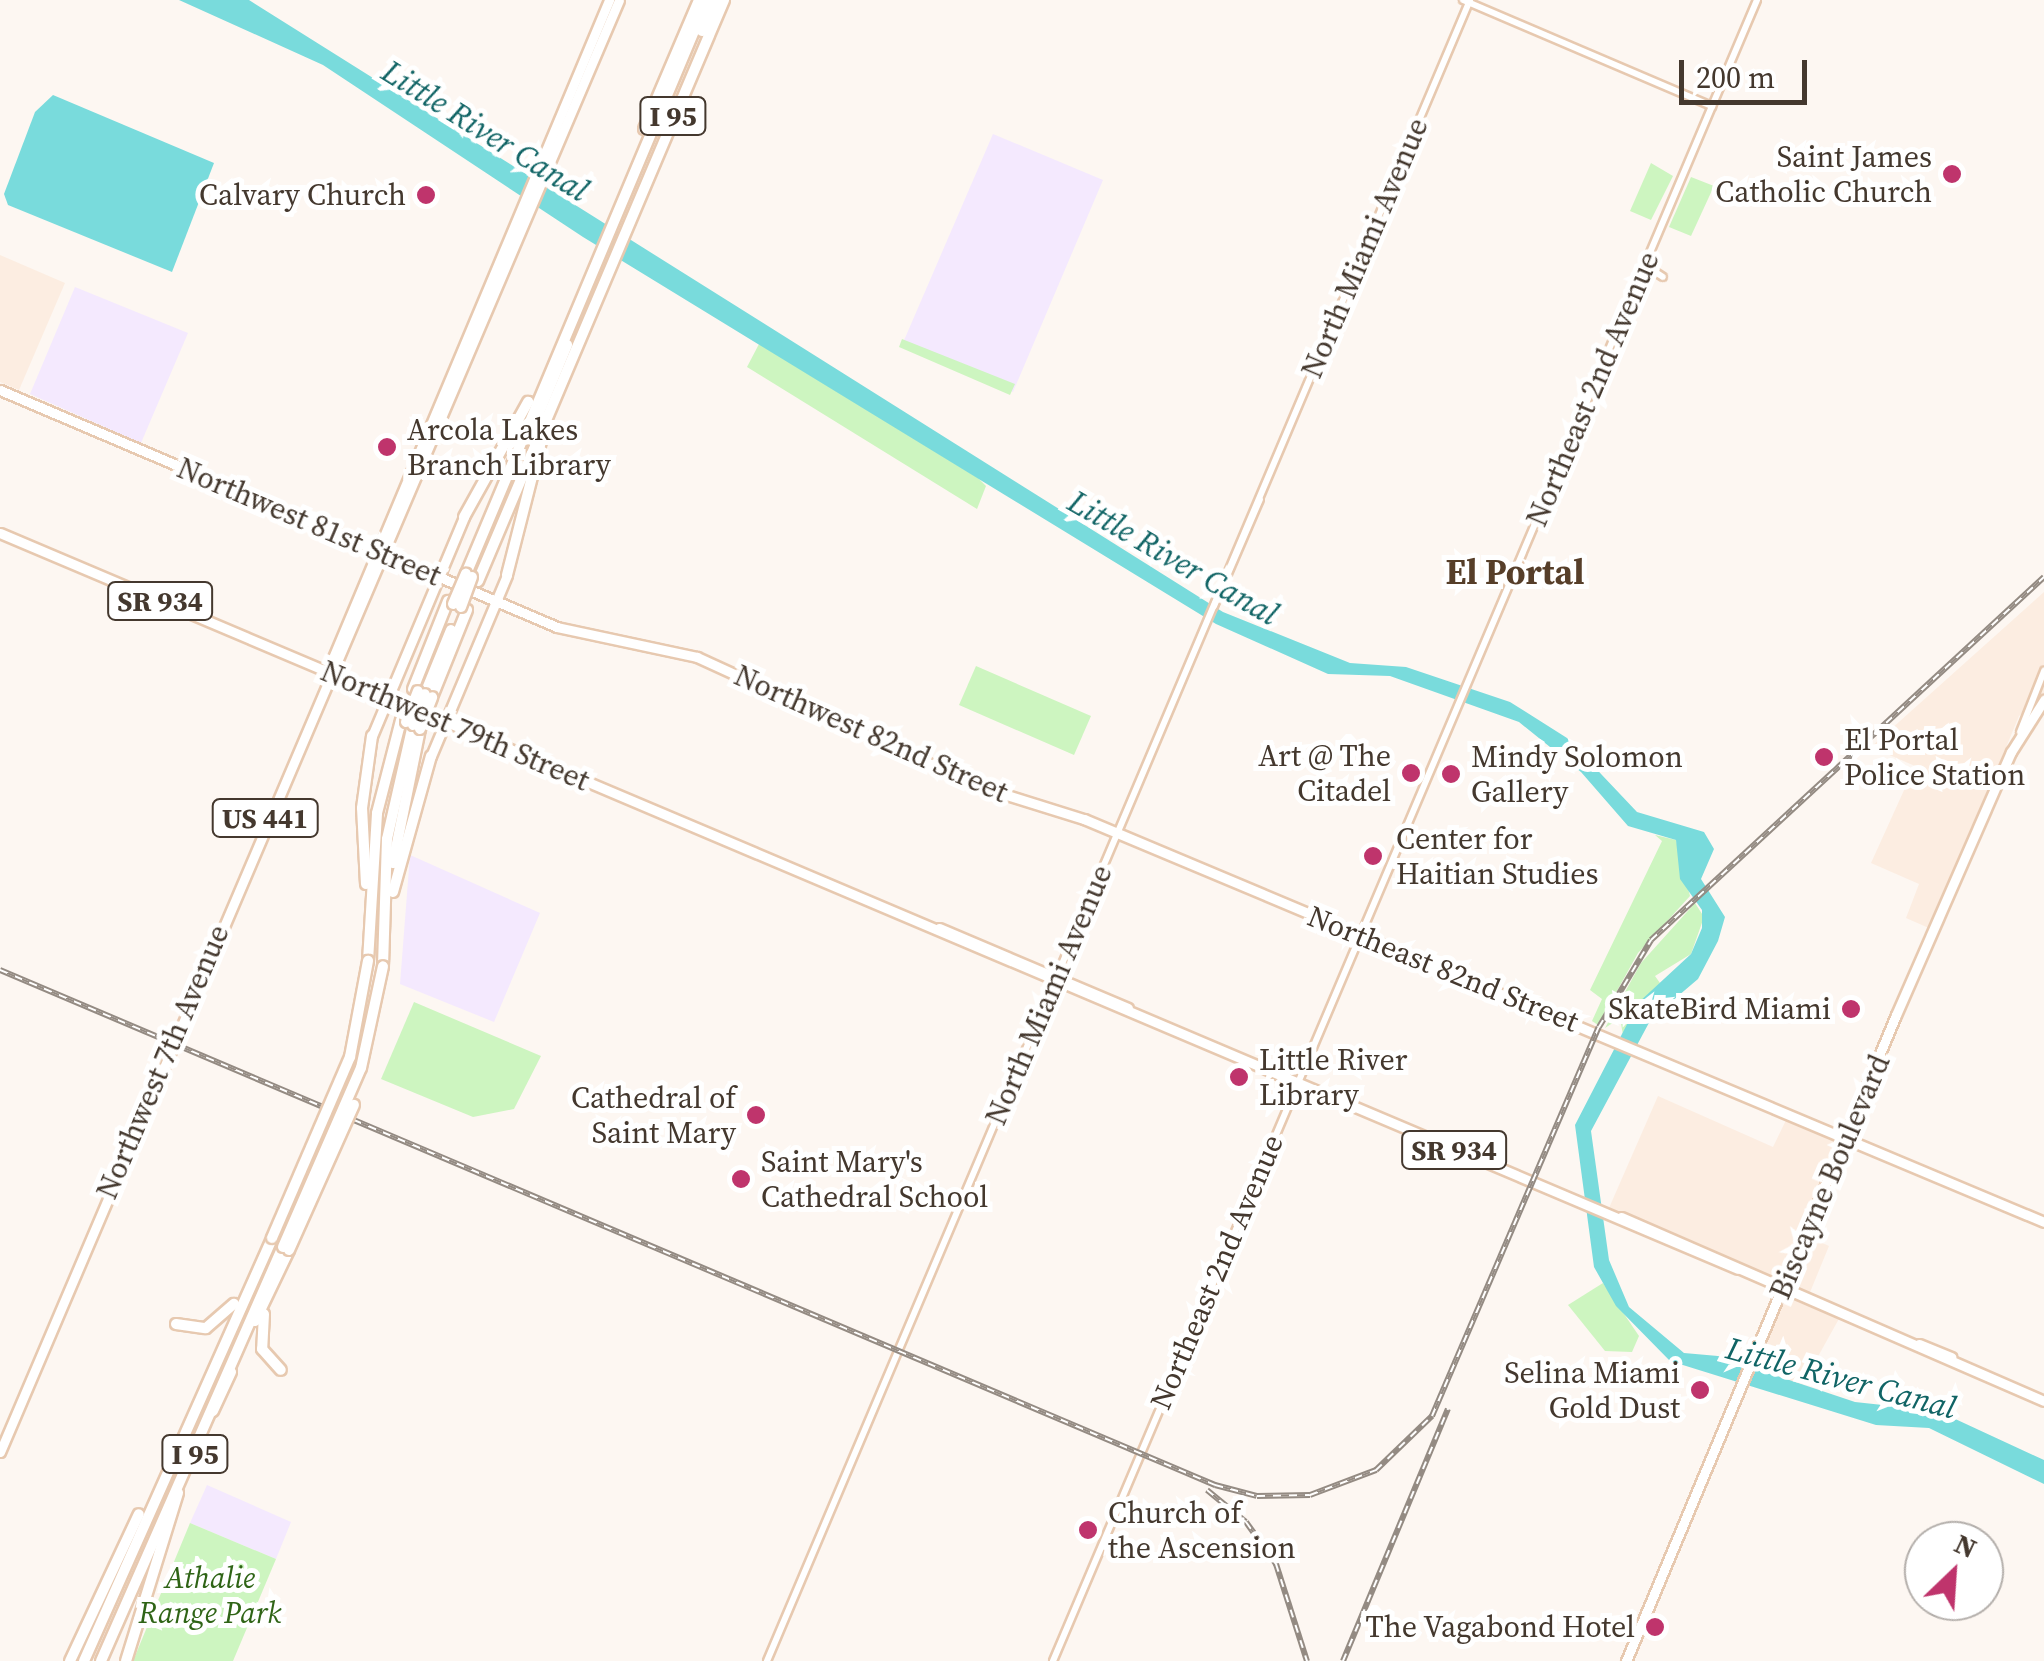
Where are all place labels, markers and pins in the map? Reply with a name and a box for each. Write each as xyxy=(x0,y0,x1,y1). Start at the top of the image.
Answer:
place label: Saint James Catholic Church xyxy=(1715,139,1932,210)
marker: Saint James Catholic Church xyxy=(1941,163,1963,185)
place label: Calvary Church xyxy=(199,177,406,213)
marker: Calvary Church xyxy=(415,184,437,206)
place label: Arcola Lakes Branch Library xyxy=(407,412,611,482)
marker: Arcola Lakes Branch Library xyxy=(376,436,398,458)
place label: El Portal Police Station xyxy=(1844,722,2025,792)
place label: Art @ The Citadel xyxy=(1258,738,1391,808)
place label: Mindy Solomon Gallery xyxy=(1471,739,1683,810)
marker: El Portal Police Station xyxy=(1813,746,1835,768)
marker: Art @ The Citadel xyxy=(1400,762,1422,784)
marker: Mindy Solomon Gallery xyxy=(1440,763,1462,785)
place label: Center for Haitian Studies xyxy=(1396,821,1598,892)
marker: Center for Haitian Studies xyxy=(1360,843,1386,869)
place label: SkateBird Miami xyxy=(1608,991,1831,1027)
marker: SkateBird Miami xyxy=(1840,998,1862,1020)
place label: Little River Library xyxy=(1259,1042,1407,1112)
marker: Little River Library xyxy=(1228,1066,1250,1088)
place label: Cathedral of Saint Mary xyxy=(571,1080,736,1150)
marker: Cathedral of Saint Mary xyxy=(745,1104,767,1126)
place label: Saint Mary's Cathedral School xyxy=(761,1144,988,1214)
marker: Saint Mary's Cathedral School xyxy=(730,1168,752,1190)
place label: Selina Miami Gold Dust xyxy=(1504,1355,1680,1426)
marker: Selina Miami Gold Dust xyxy=(1689,1379,1711,1401)
place label: Church of the Ascension xyxy=(1108,1495,1296,1566)
marker: Church of the Ascension xyxy=(1077,1519,1099,1541)
place label: The Vagabond Hotel xyxy=(1365,1609,1635,1645)
marker: The Vagabond Hotel xyxy=(1644,1616,1666,1638)

